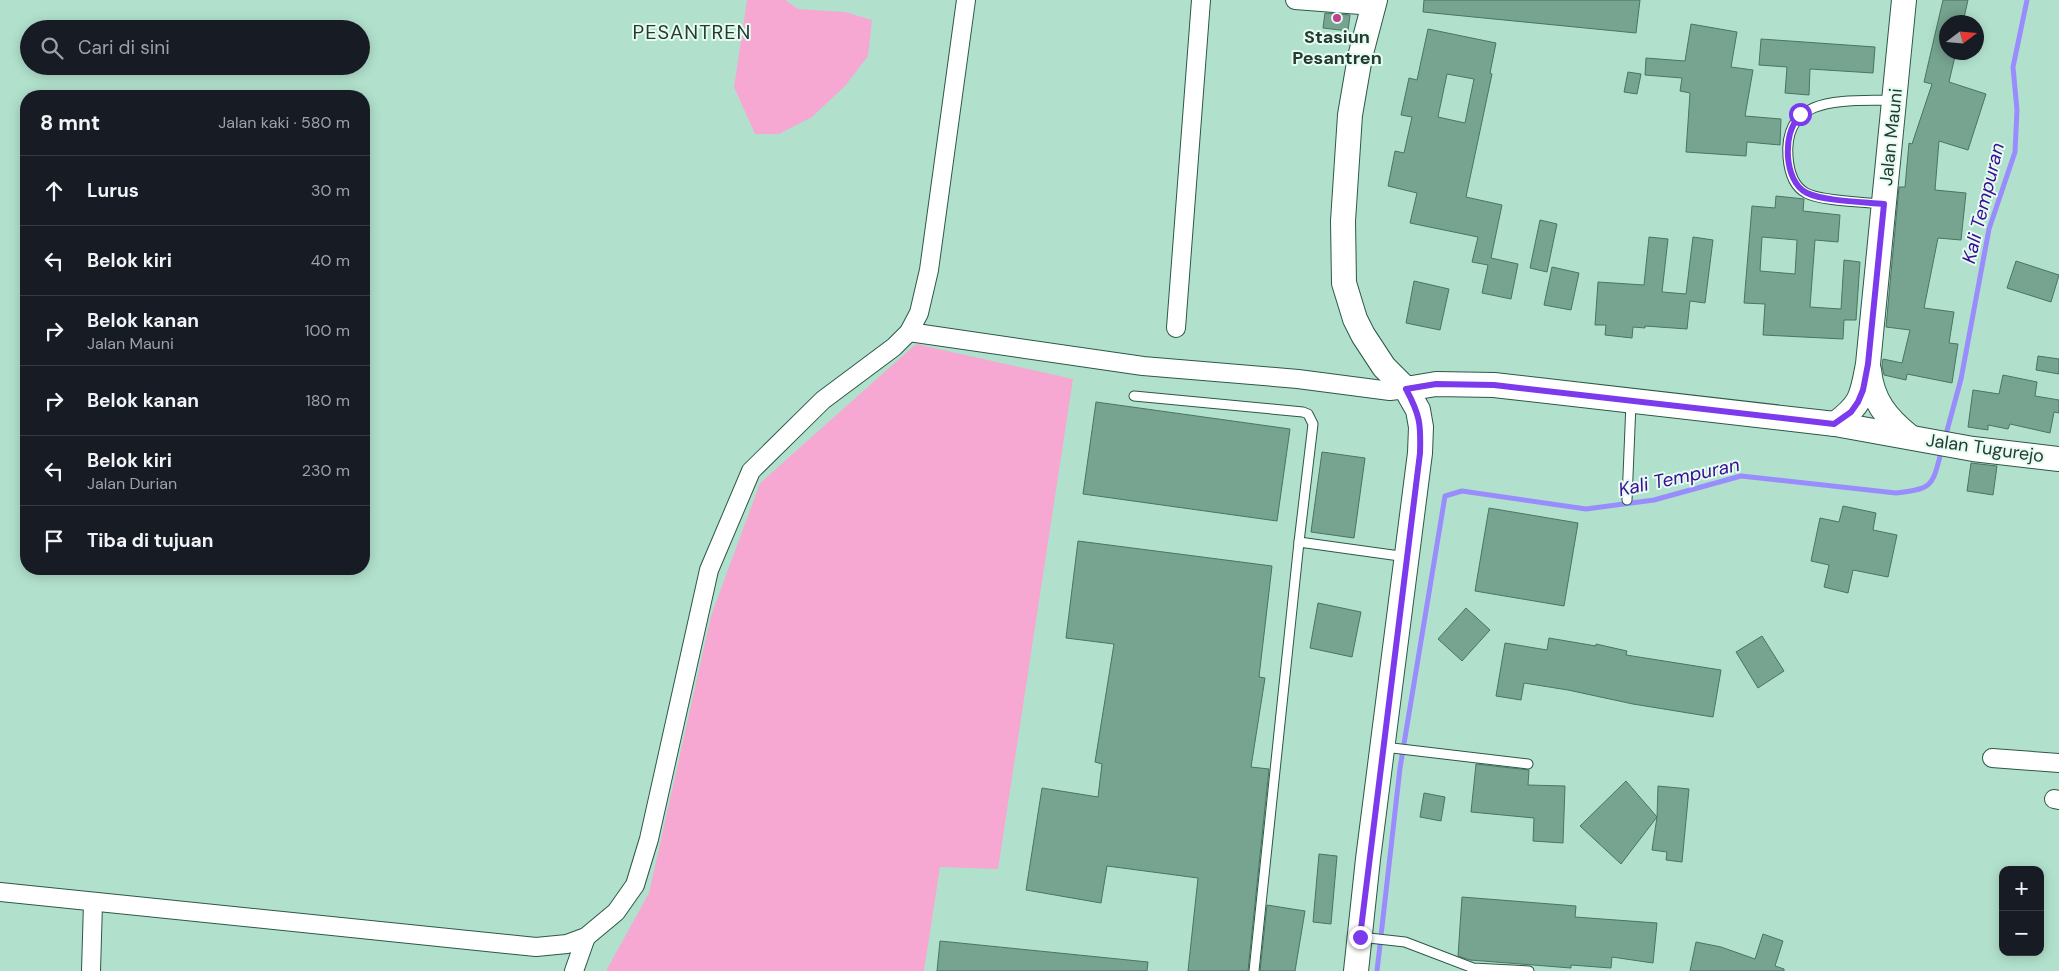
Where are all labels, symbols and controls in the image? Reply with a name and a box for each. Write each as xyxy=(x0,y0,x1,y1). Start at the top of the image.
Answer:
marker: Stasiun Pesantren xyxy=(1331,12,1343,24)
north arrow xyxy=(1939,15,1984,60)
district label: PESANTREN xyxy=(633,19,751,45)
search box xyxy=(20,20,370,75)
place label: Stasiun Pesantren xyxy=(1292,25,1382,70)
icon: search xyxy=(38,34,66,62)
text: Cari di sini xyxy=(78,35,170,60)
street label: Jalan Mauni xyxy=(1874,87,1908,187)
route start xyxy=(1789,103,1812,126)
text: 8 mnt xyxy=(40,109,100,137)
text: Jalan kaki · 580 m xyxy=(218,112,350,133)
water label: Kali Tempuran xyxy=(1956,140,2010,266)
icon: ahead xyxy=(40,177,68,205)
text: Lurus xyxy=(87,178,139,203)
text: 30 m xyxy=(311,180,350,201)
icon: left xyxy=(40,247,68,275)
text: Belok kiri xyxy=(87,248,172,273)
text: 40 m xyxy=(311,250,350,271)
text: Belok kanan xyxy=(87,308,199,333)
icon: right xyxy=(40,317,68,345)
text: 100 m xyxy=(305,320,350,341)
text: Jalan Mauni xyxy=(87,333,174,354)
icon: right xyxy=(40,387,68,415)
text: Belok kanan xyxy=(87,388,199,413)
text: 180 m xyxy=(306,390,350,411)
street label: Jalan Tugurejo xyxy=(1924,428,2046,468)
text: Belok kiri xyxy=(87,448,172,473)
water label: Kali Tempuran xyxy=(1616,452,1742,502)
icon: left xyxy=(40,457,68,485)
text: 230 m xyxy=(302,460,350,481)
text: Jalan Durian xyxy=(87,473,177,494)
icon: arrive xyxy=(40,527,68,555)
text: Tiba di tujuan xyxy=(87,528,213,553)
map controls xyxy=(1999,866,2044,956)
button: + xyxy=(1999,866,2044,911)
button: − xyxy=(1999,911,2044,956)
route end xyxy=(1349,926,1372,949)

